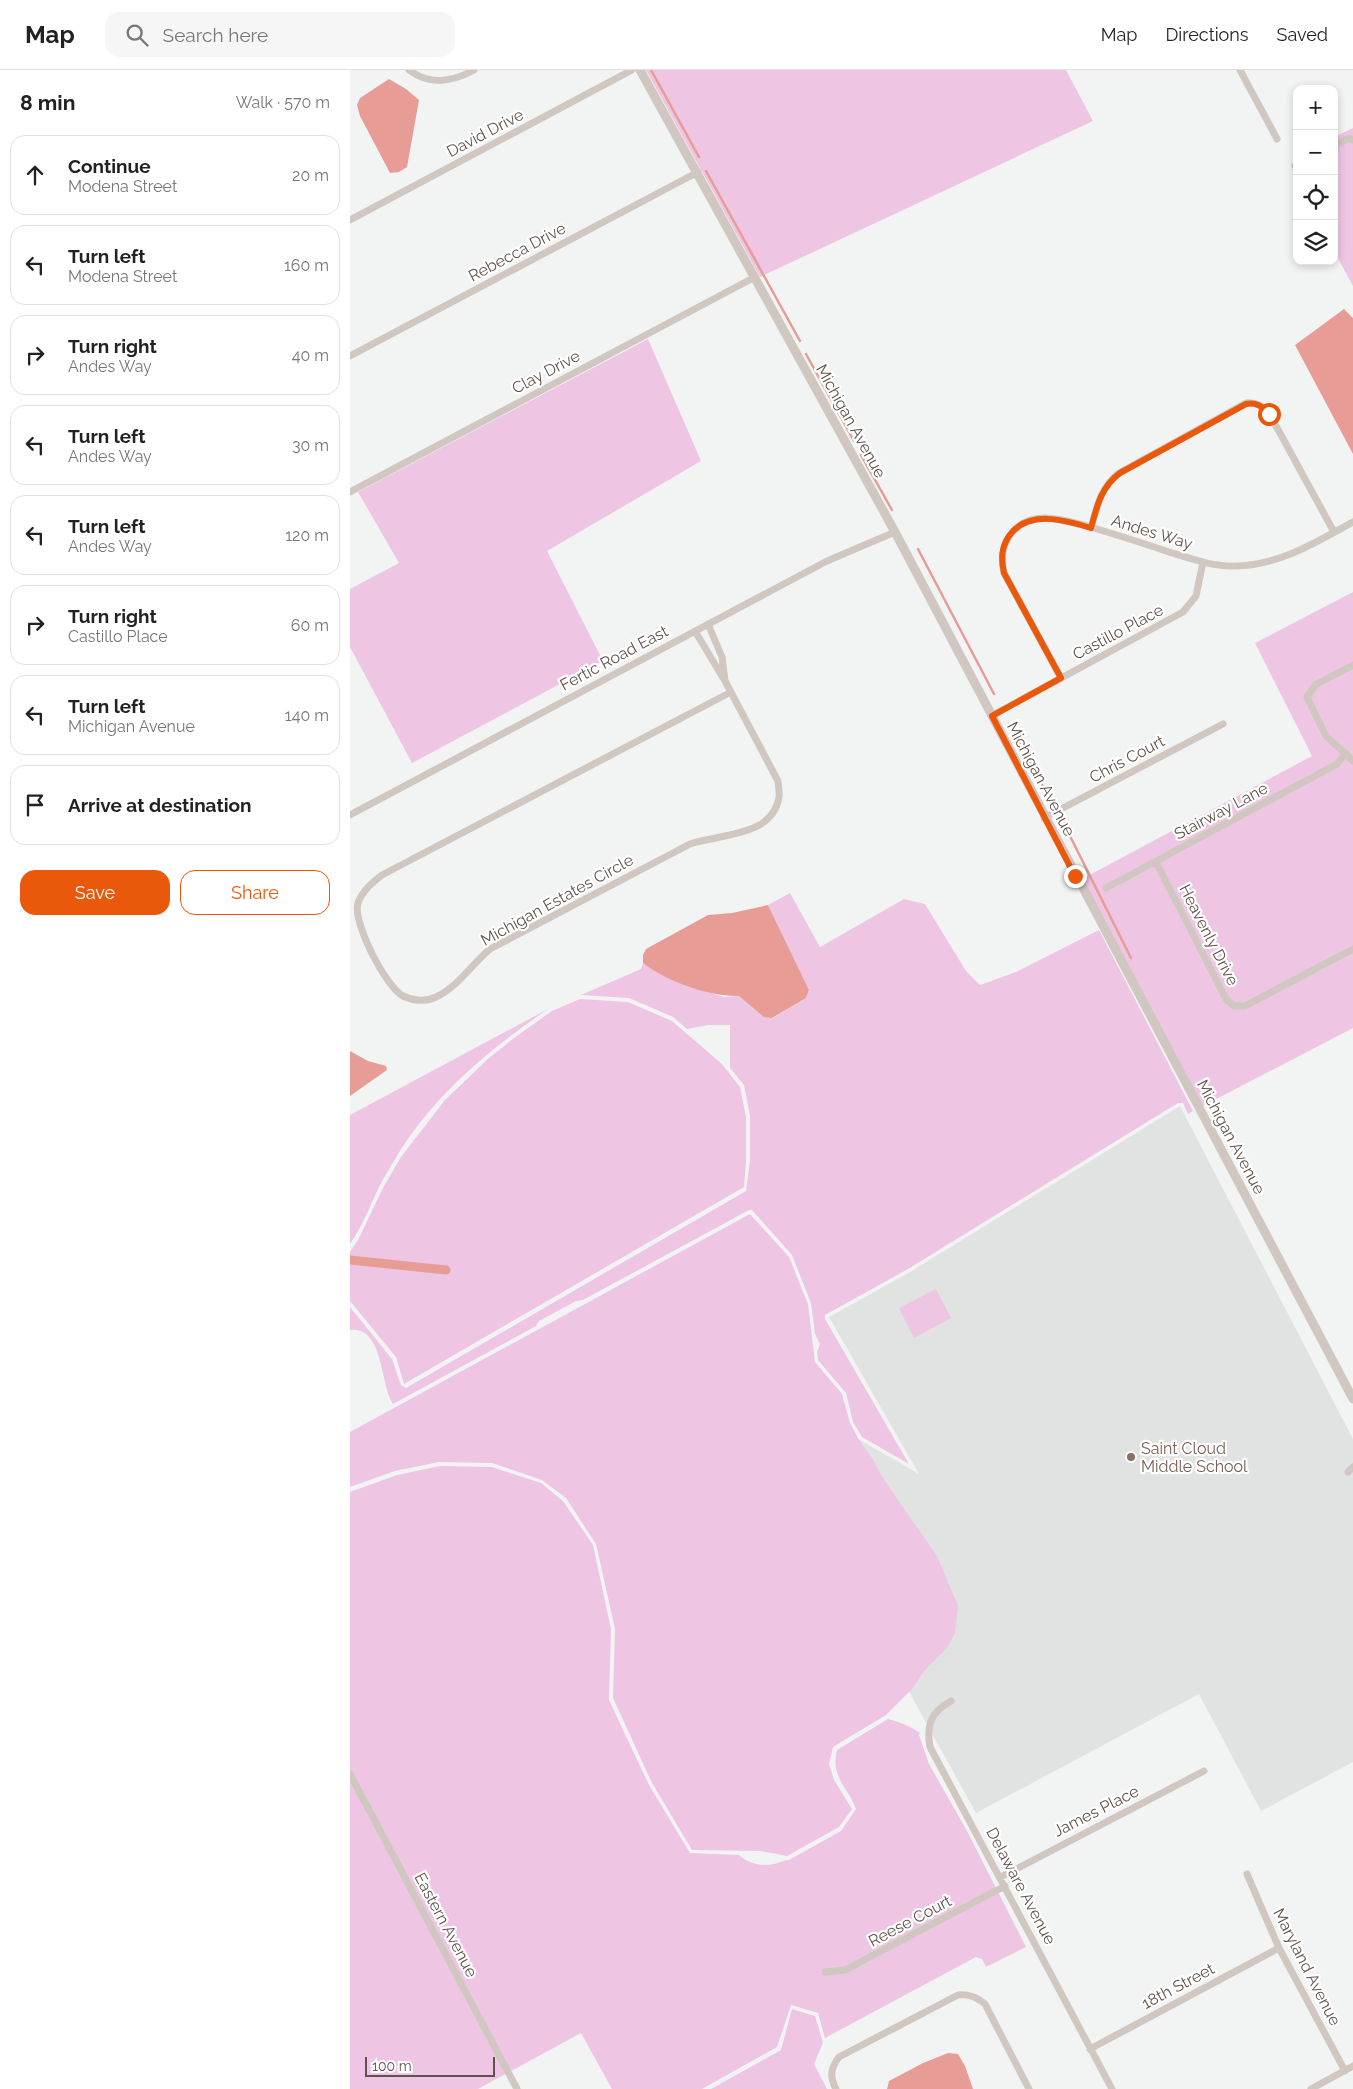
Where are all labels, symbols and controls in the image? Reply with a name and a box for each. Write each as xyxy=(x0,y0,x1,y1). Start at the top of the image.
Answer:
search box xyxy=(105,12,455,57)
text: Map xyxy=(25,20,75,49)
icon: search xyxy=(123,21,151,49)
text: Search here xyxy=(163,24,268,46)
text: Map xyxy=(1101,24,1137,45)
text: Directions xyxy=(1165,24,1249,45)
text: Saved xyxy=(1277,24,1328,45)
map controls xyxy=(1293,85,1338,265)
button: + xyxy=(1293,85,1338,130)
text: 8 min xyxy=(20,90,75,115)
text: Walk · 570 m xyxy=(236,93,330,112)
street label: David Drive xyxy=(443,105,527,161)
button: − xyxy=(1293,130,1338,175)
text: Continue xyxy=(68,155,151,177)
icon: ahead xyxy=(21,161,49,189)
text: 20 m xyxy=(292,166,329,185)
button: locate xyxy=(1293,175,1338,220)
text: Modena Street xyxy=(68,177,177,196)
street label: Rebecca Drive xyxy=(465,218,569,286)
button: layers xyxy=(1293,220,1338,265)
text: Turn left xyxy=(68,245,145,267)
icon: left xyxy=(21,251,49,279)
text: 160 m xyxy=(284,256,329,275)
text: Modena Street xyxy=(68,267,177,286)
text: Turn right xyxy=(68,335,157,357)
icon: right xyxy=(21,341,49,369)
text: 40 m xyxy=(292,346,329,365)
street label: Clay Drive xyxy=(509,346,583,398)
text: Andes Way xyxy=(68,357,152,376)
street label: Michigan Avenue xyxy=(812,361,890,481)
route start xyxy=(1258,403,1281,426)
text: Turn left xyxy=(68,425,145,447)
icon: left xyxy=(21,431,49,459)
text: 30 m xyxy=(292,436,329,455)
text: Andes Way xyxy=(68,447,152,466)
street label: Andes Way xyxy=(1109,511,1195,553)
text: Turn left xyxy=(68,515,145,537)
icon: left xyxy=(21,521,49,549)
text: 120 m xyxy=(285,526,329,545)
text: Andes Way xyxy=(68,537,152,556)
street label: Castillo Place xyxy=(1070,600,1166,664)
text: Turn right xyxy=(68,605,157,627)
icon: right xyxy=(21,611,49,639)
text: 60 m xyxy=(291,616,329,635)
street label: Fertic Road East xyxy=(557,621,672,694)
text: Castillo Place xyxy=(68,627,168,646)
text: Turn left xyxy=(68,695,145,717)
icon: left xyxy=(21,701,49,729)
text: 140 m xyxy=(285,706,329,725)
text: Michigan Avenue xyxy=(68,717,195,736)
street label: Michigan Avenue xyxy=(1003,719,1079,839)
street label: Chris Court xyxy=(1086,731,1168,787)
street label: Stairway Lane xyxy=(1171,778,1271,844)
icon: arrive xyxy=(21,791,49,819)
text: Arrive at destination xyxy=(68,794,252,816)
street label: Michigan Estates Circle xyxy=(477,850,637,950)
route end xyxy=(1064,865,1087,888)
button: Save xyxy=(20,870,170,915)
button: Share xyxy=(180,870,330,915)
street label: Heavenly Drive xyxy=(1175,881,1243,989)
street label: Michigan Avenue xyxy=(1193,1077,1269,1197)
place label: Saint Cloud Middle School xyxy=(1141,1439,1248,1476)
marker: Saint Cloud Middle School xyxy=(1125,1451,1137,1463)
street label: James Place xyxy=(1050,1781,1142,1841)
street label: Delaware Avenue xyxy=(982,1824,1060,1948)
street label: Eastern Avenue xyxy=(411,1870,481,1980)
street label: Reese Court xyxy=(865,1891,955,1951)
street label: Maryland Avenue xyxy=(1269,1905,1345,2029)
street label: 18th Street xyxy=(1138,1959,1218,2013)
scale bar xyxy=(365,2054,495,2077)
text: 100 m xyxy=(372,2058,412,2074)

